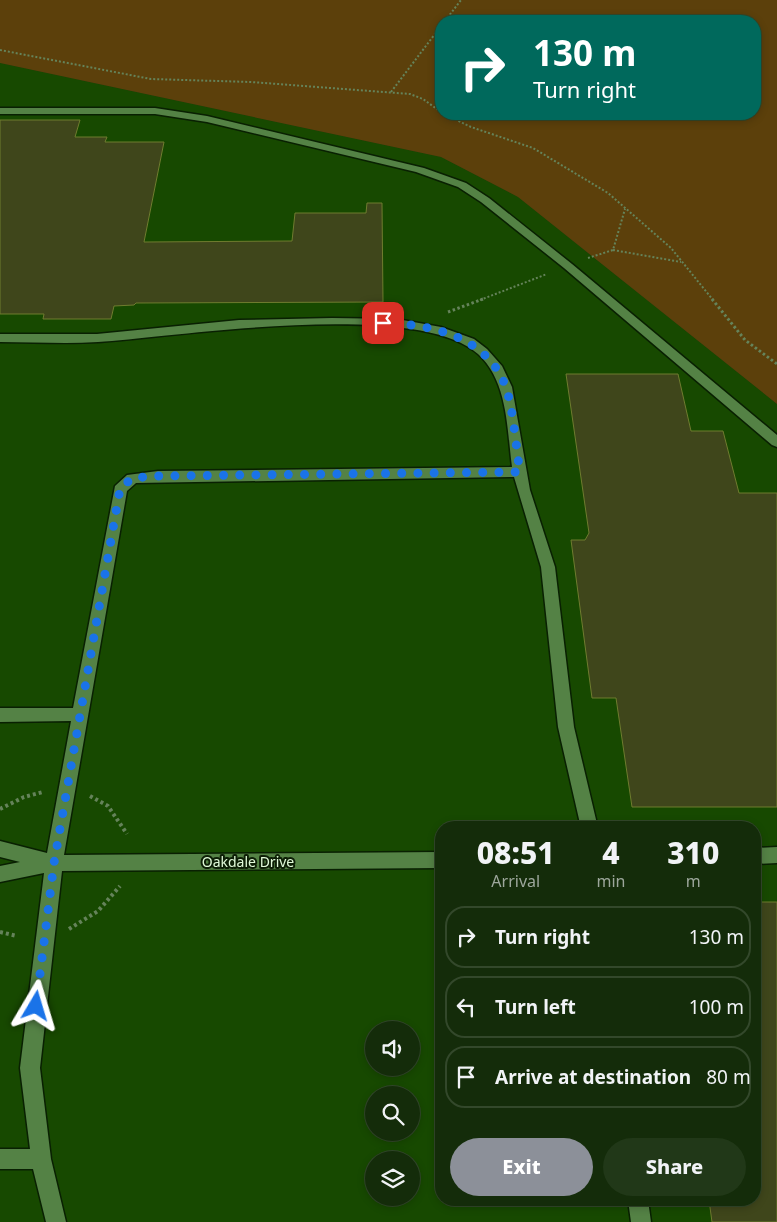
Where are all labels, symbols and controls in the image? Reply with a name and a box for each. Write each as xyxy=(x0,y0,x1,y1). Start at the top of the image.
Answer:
text: 130 m xyxy=(533,29,636,76)
icon: right xyxy=(450,35,515,100)
text: Turn right xyxy=(533,74,636,104)
pin xyxy=(362,302,404,344)
icon: arrive xyxy=(369,309,397,337)
text: 08:51 xyxy=(477,832,555,873)
text: 4 xyxy=(602,832,620,873)
text: 310 xyxy=(667,832,719,873)
street label: Oakdale Drive xyxy=(202,852,294,871)
text: Arrival xyxy=(491,870,540,892)
text: min xyxy=(596,870,625,892)
text: m xyxy=(686,870,701,892)
icon: right xyxy=(452,923,480,951)
text: Turn right xyxy=(495,924,590,950)
text: 130 m xyxy=(689,924,744,950)
position arrow xyxy=(9,979,61,1031)
icon: left xyxy=(452,993,480,1021)
text: Turn left xyxy=(495,994,576,1020)
text: 100 m xyxy=(689,994,744,1020)
map controls xyxy=(365,1021,420,1206)
button: sound xyxy=(365,1021,420,1076)
icon: arrive xyxy=(452,1063,480,1091)
text: Arrive at destination xyxy=(495,1064,691,1090)
text: 80 m xyxy=(706,1064,751,1090)
button: search xyxy=(365,1086,420,1141)
button: Exit xyxy=(450,1138,593,1196)
button: Share xyxy=(603,1138,746,1196)
button: layers xyxy=(365,1151,420,1206)

